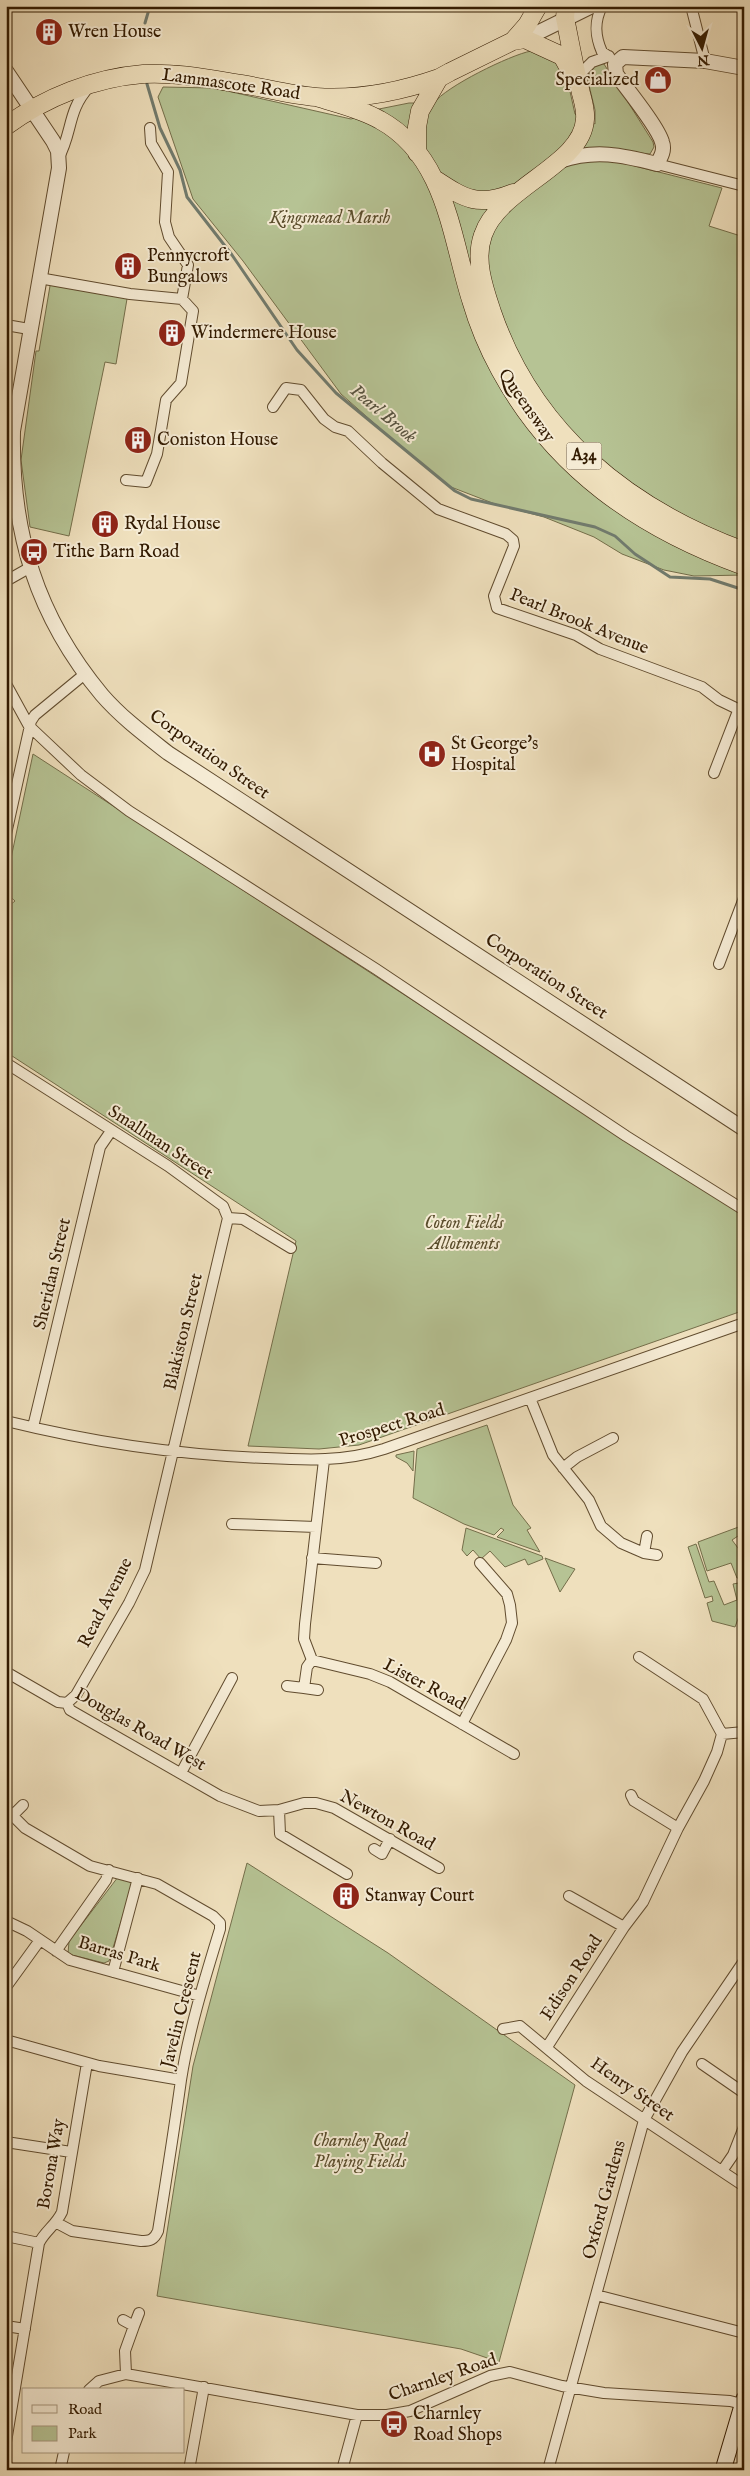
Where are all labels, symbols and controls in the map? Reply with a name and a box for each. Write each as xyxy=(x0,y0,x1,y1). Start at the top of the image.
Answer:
building icon: Wren House xyxy=(34,17,64,47)
place label: Wren House xyxy=(68,21,161,44)
north arrow xyxy=(678,22,728,72)
text: N xyxy=(696,50,711,70)
street label: Lammascote Road xyxy=(161,64,302,106)
shop icon: Specialized xyxy=(643,65,673,95)
place label: Specialized xyxy=(555,69,639,92)
park label: Kingsmead Marsh xyxy=(269,207,391,230)
place label: Pennycroft Bungalows xyxy=(147,245,230,289)
building icon: Pennycroft Bungalows xyxy=(113,251,143,281)
building icon: Windermere House xyxy=(157,318,187,348)
place label: Windermere House xyxy=(191,322,337,345)
street label: Queensway xyxy=(492,365,560,447)
water label: Pearl Brook xyxy=(345,379,422,449)
building icon: Coniston House xyxy=(123,425,153,455)
place label: Coniston House xyxy=(157,429,278,452)
road number: A34 xyxy=(566,442,602,470)
building icon: Rydal House xyxy=(90,509,120,539)
place label: Rydal House xyxy=(124,513,220,536)
bus stop icon: Tithe Barn Road xyxy=(19,537,49,567)
place label: Tithe Barn Road xyxy=(53,541,180,564)
street label: Pearl Brook Avenue xyxy=(506,584,652,660)
street label: Corporation Street xyxy=(144,705,274,805)
place label: St George's Hospital xyxy=(451,733,538,777)
hospital icon: St George's Hospital xyxy=(417,739,447,769)
street label: Corporation Street xyxy=(480,929,612,1025)
street label: Smallman Street xyxy=(103,1100,217,1186)
park label: Coton Fields Allotments xyxy=(424,1212,504,1256)
street label: Sheridan Street xyxy=(29,1216,77,1332)
street label: Blakiston Street xyxy=(159,1271,209,1393)
street label: Prospect Road xyxy=(336,1399,448,1453)
street label: Read Avenue xyxy=(73,1554,139,1652)
street label: Lister Road xyxy=(379,1654,469,1716)
street label: Douglas Road West xyxy=(70,1683,210,1777)
street label: Newton Road xyxy=(335,1785,439,1857)
building icon: Stanway Court xyxy=(331,1881,361,1911)
place label: Stanway Court xyxy=(365,1885,474,1908)
street label: Edison Road xyxy=(536,1931,608,2025)
street label: Barras Park xyxy=(75,1932,163,1979)
street label: Javelin Crescent xyxy=(156,1949,208,2073)
street label: Henry Street xyxy=(586,2053,678,2127)
street label: Borona Way xyxy=(33,2117,71,2211)
park label: Charnley Road Playing Fields xyxy=(313,2130,409,2174)
street label: Oxford Gardens xyxy=(578,2138,632,2262)
street label: Charnley Road xyxy=(386,2349,501,2407)
legend xyxy=(22,2388,185,2454)
text: Road xyxy=(68,2400,103,2419)
place label: Charnley Road Shops xyxy=(413,2403,502,2447)
bus stop icon: Charnley Road Shops xyxy=(379,2409,409,2439)
text: Park xyxy=(68,2424,98,2443)

